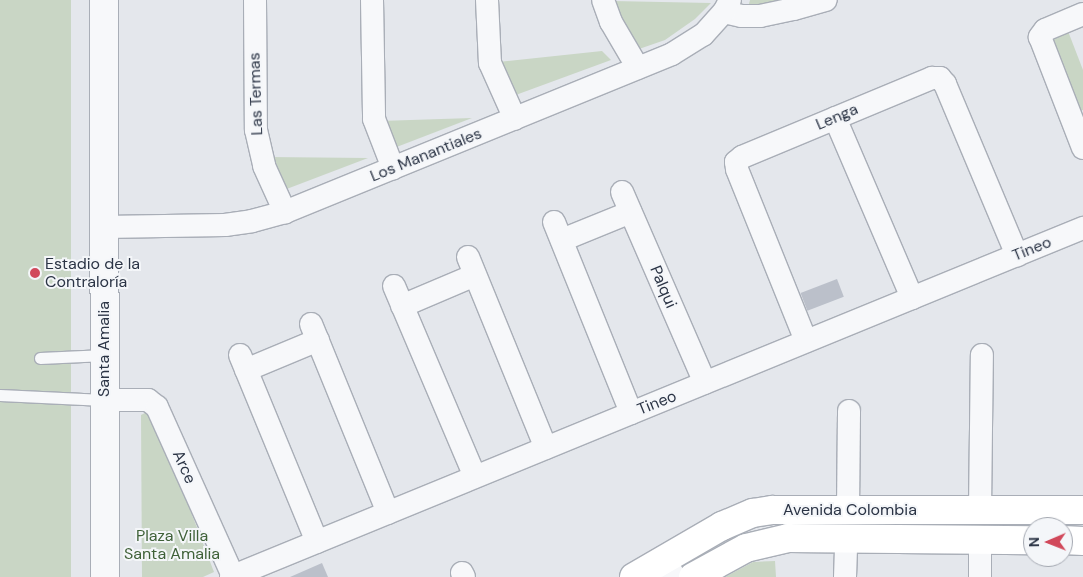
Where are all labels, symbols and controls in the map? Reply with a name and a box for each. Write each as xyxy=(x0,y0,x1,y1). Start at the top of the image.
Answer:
street label: Las Termas xyxy=(245,52,267,136)
street label: Lenga xyxy=(813,100,861,134)
street label: Los Manantiales xyxy=(367,124,485,186)
street label: Tineo xyxy=(1010,232,1054,266)
place label: Estadio de la Contraloría xyxy=(45,254,140,292)
street label: Palqui xyxy=(646,263,680,311)
marker: Estadio de la Contraloría xyxy=(29,267,41,279)
street label: Santa Amalia xyxy=(94,301,114,397)
street label: Tineo xyxy=(635,386,679,420)
street label: Arce xyxy=(168,447,200,487)
street label: Avenida Colombia xyxy=(783,500,917,520)
north arrow xyxy=(1023,517,1073,567)
park label: Plaza Villa Santa Amalia xyxy=(124,526,220,564)
text: N xyxy=(1025,537,1043,548)

